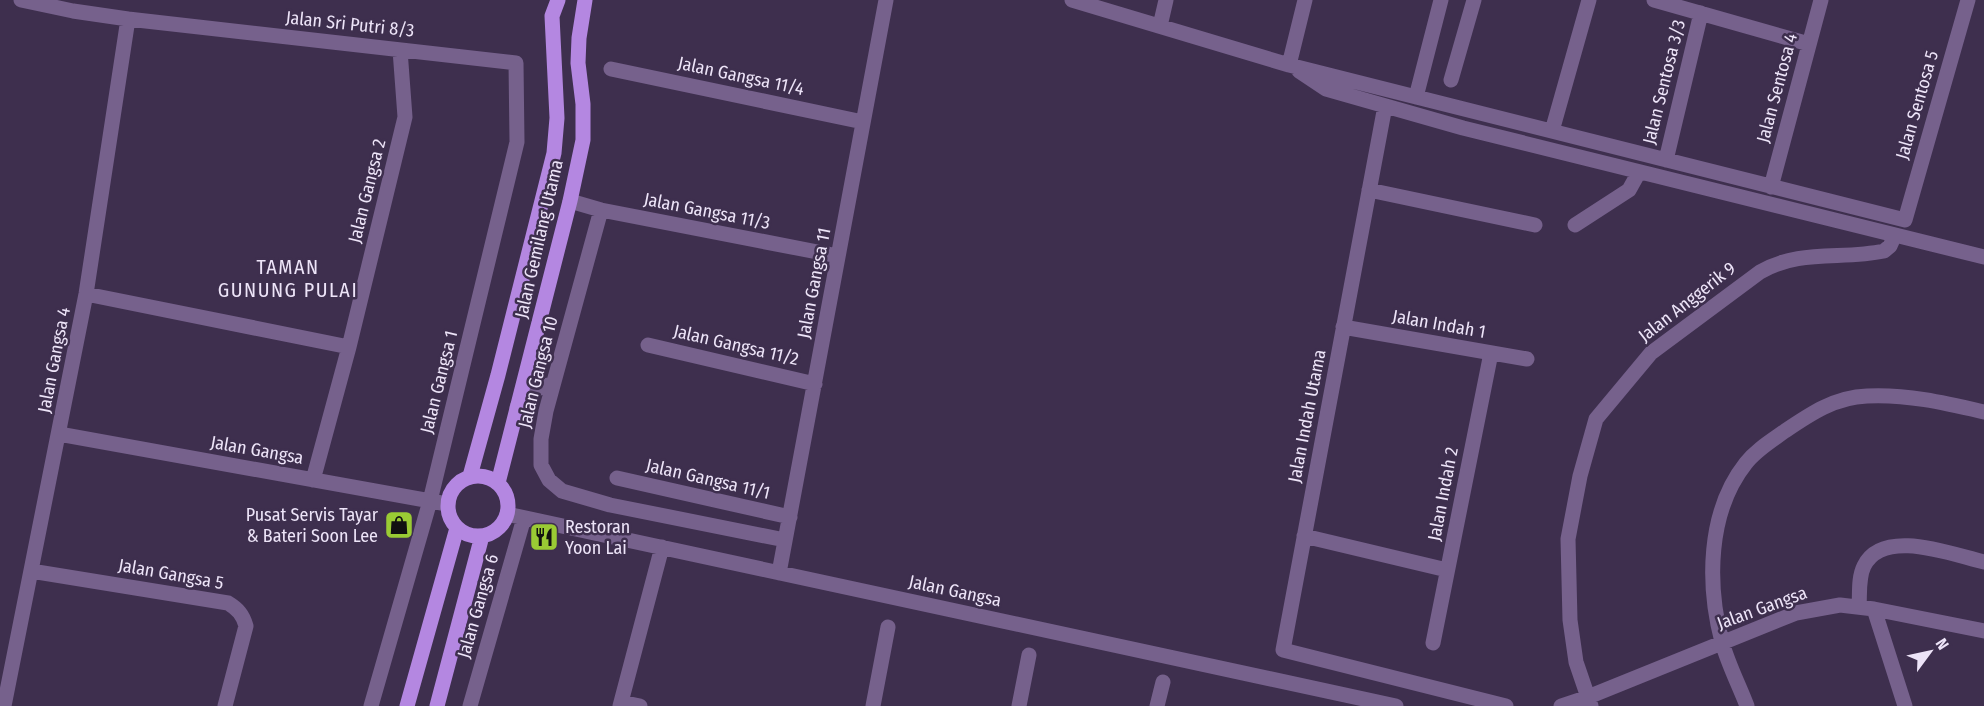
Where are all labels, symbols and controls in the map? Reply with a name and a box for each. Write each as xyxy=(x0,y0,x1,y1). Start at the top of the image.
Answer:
street label: Jalan Sri Putri 8/3 xyxy=(285,6,415,42)
street label: Jalan Sentosa 3/3 xyxy=(1638,17,1690,147)
street label: Jalan Sentosa 4 xyxy=(1752,31,1802,145)
street label: Jalan Sentosa 5 xyxy=(1891,48,1943,162)
street label: Jalan Gangsa 11/4 xyxy=(676,52,806,100)
street label: Jalan Gangsa 2 xyxy=(343,137,391,245)
street label: Jalan Gemilang Utama xyxy=(510,158,568,320)
street label: Jalan Gangsa 11/3 xyxy=(642,188,772,234)
street label: Jalan Gangsa 11 xyxy=(793,226,835,340)
district label: TAMAN GUNUNG PULAI xyxy=(218,255,358,302)
street label: Jalan Anggerik 9 xyxy=(1634,257,1740,347)
street label: Jalan Gangsa 4 xyxy=(33,305,75,415)
street label: Jalan Indah 1 xyxy=(1391,305,1487,343)
street label: Jalan Gangsa 10 xyxy=(513,314,563,430)
street label: Jalan Gangsa 11/2 xyxy=(671,320,801,370)
street label: Jalan Gangsa 1 xyxy=(416,328,462,436)
street label: Jalan Indah Utama xyxy=(1283,347,1331,484)
street label: Jalan Gangsa xyxy=(209,431,305,469)
street label: Jalan Indah 2 xyxy=(1423,445,1463,543)
street label: Jalan Gangsa 11/1 xyxy=(644,454,772,504)
place label: Pusat Servis Tayar & Bateri Soon Lee xyxy=(246,504,379,547)
shop icon: Pusat Servis Tayar & Bateri Soon Lee xyxy=(383,509,415,541)
place label: Restoran Yoon Lai xyxy=(565,516,630,559)
restaurant icon: Restoran Yoon Lai xyxy=(528,521,560,553)
street label: Jalan Gangsa 6 xyxy=(453,551,503,661)
street label: Jalan Gangsa 5 xyxy=(117,554,225,594)
street label: Jalan Gangsa xyxy=(907,570,1003,612)
street label: Jalan Gangsa xyxy=(1714,582,1810,634)
north arrow xyxy=(1900,622,1960,682)
text: N xyxy=(1932,635,1953,653)

